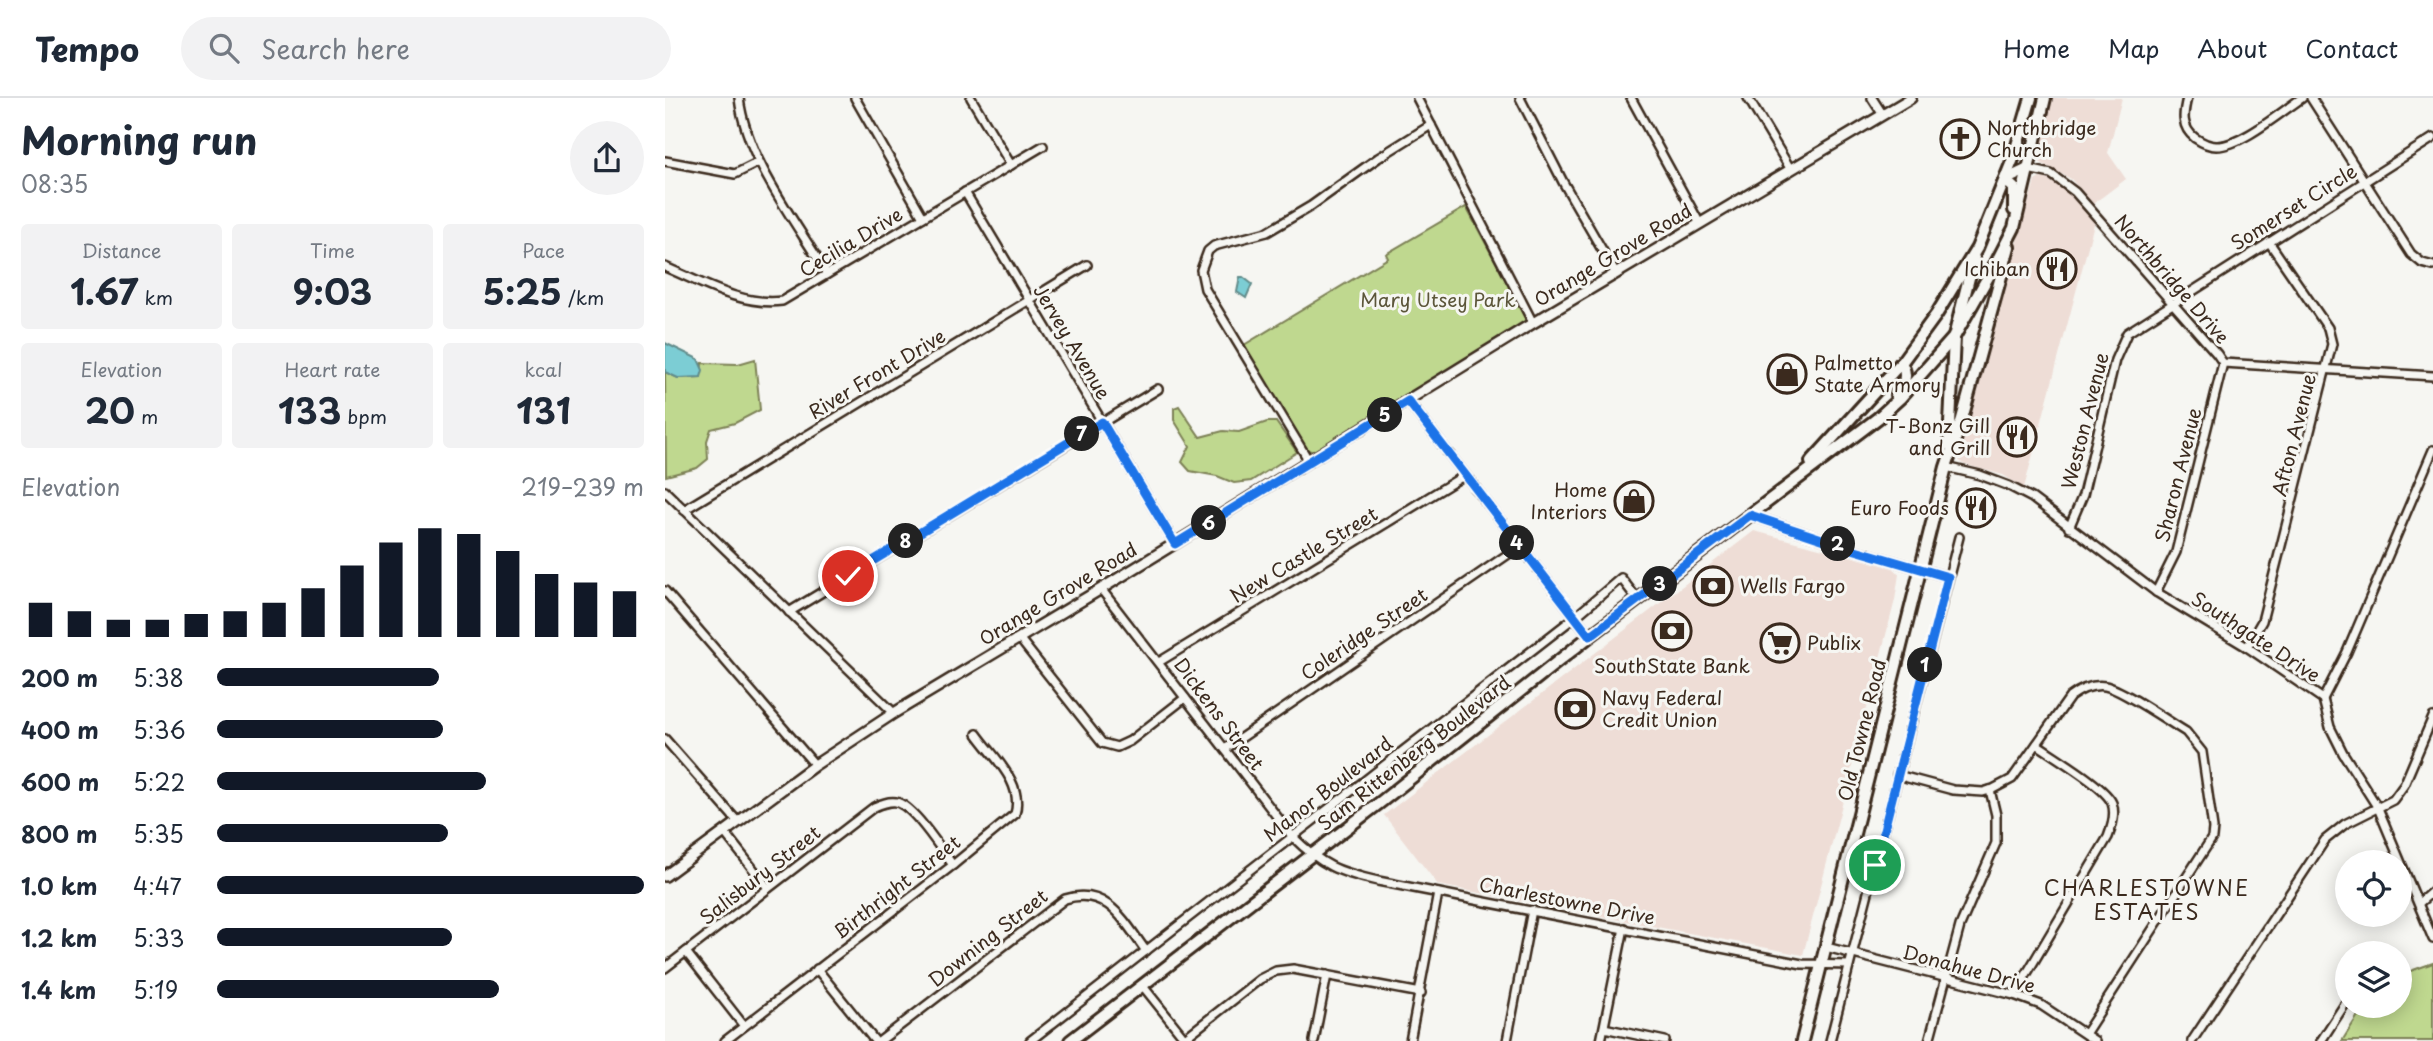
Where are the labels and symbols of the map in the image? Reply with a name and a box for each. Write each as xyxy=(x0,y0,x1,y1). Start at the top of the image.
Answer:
place label: Northbridge Church xyxy=(1987,113,2096,163)
church icon: Northbridge Church xyxy=(1939,118,1981,160)
street label: Somerset Circle xyxy=(2225,156,2362,256)
street label: Orange Grove Road xyxy=(1528,196,1697,313)
street label: Cecilia Drive xyxy=(793,199,907,283)
street label: Northbridge Drive xyxy=(2109,208,2237,349)
restaurant icon: Ichiban xyxy=(2036,248,2078,290)
place label: Ichiban xyxy=(1964,254,2030,282)
street label: Jervey Avenue xyxy=(1027,279,1118,404)
park label: Mary Utsey Park xyxy=(1360,285,1516,313)
street label: River Front Drive xyxy=(803,321,950,425)
place label: Palmetto State Armory xyxy=(1814,348,1941,398)
street label: Weston Avenue xyxy=(2054,349,2115,492)
shop icon: Palmetto State Armory xyxy=(1766,353,1808,395)
street label: Afton Avenue xyxy=(2264,371,2322,499)
pin: 5 xyxy=(1367,398,1403,432)
street label: Sharon Avenue xyxy=(2147,405,2207,545)
place label: T-Bonz Gill and Grill xyxy=(1886,411,1990,461)
pin: 7 xyxy=(1065,416,1099,452)
restaurant icon: T-Bonz Gill and Grill xyxy=(1996,416,2038,458)
place label: Home Interiors xyxy=(1530,475,1607,525)
shop icon: Home Interiors xyxy=(1613,480,1655,522)
restaurant icon: Euro Foods xyxy=(1955,487,1997,529)
place label: Euro Foods xyxy=(1850,493,1949,521)
street label: New Castle Street xyxy=(1225,499,1383,609)
pin: 6 xyxy=(1191,506,1227,540)
pin: 8 xyxy=(889,524,923,558)
pin: 4 xyxy=(1499,526,1535,560)
pin: 2 xyxy=(1821,526,1855,562)
street label: Orange Grove Road xyxy=(973,535,1142,652)
pin xyxy=(818,546,878,606)
bank icon: Wells Fargo xyxy=(1692,565,1734,607)
pin: 3 xyxy=(1643,566,1677,602)
place label: Wells Fargo xyxy=(1740,571,1845,599)
street label: Coleridge Street xyxy=(1294,580,1433,686)
street label: Southgate Drive xyxy=(2187,584,2326,688)
bank icon: SouthState Bank xyxy=(1651,610,1693,652)
supermarket icon: Publix xyxy=(1759,622,1801,664)
place label: Publix xyxy=(1807,628,1861,656)
pin: 1 xyxy=(1907,648,1943,682)
street label: Dickens Street xyxy=(1168,651,1272,776)
place label: SouthState Bank xyxy=(1594,651,1750,679)
street label: Old Towne Road xyxy=(1830,656,1892,804)
street label: Sam Rittenberg Boulevard xyxy=(1311,668,1516,836)
place label: Navy Federal Credit Union xyxy=(1602,683,1722,733)
bank icon: Navy Federal Credit Union xyxy=(1554,688,1596,730)
street label: Manor Boulevard xyxy=(1257,729,1398,848)
street label: Salisbury Street xyxy=(693,818,826,930)
street label: Birthright Street xyxy=(827,828,966,945)
pin xyxy=(1845,835,1905,895)
street label: Charlestowne Drive xyxy=(1477,869,1658,931)
district label: CHARLESTOWNE ESTATES xyxy=(2044,871,2250,927)
street label: Downing Street xyxy=(922,881,1053,993)
street label: Donahue Drive xyxy=(1900,937,2039,999)

